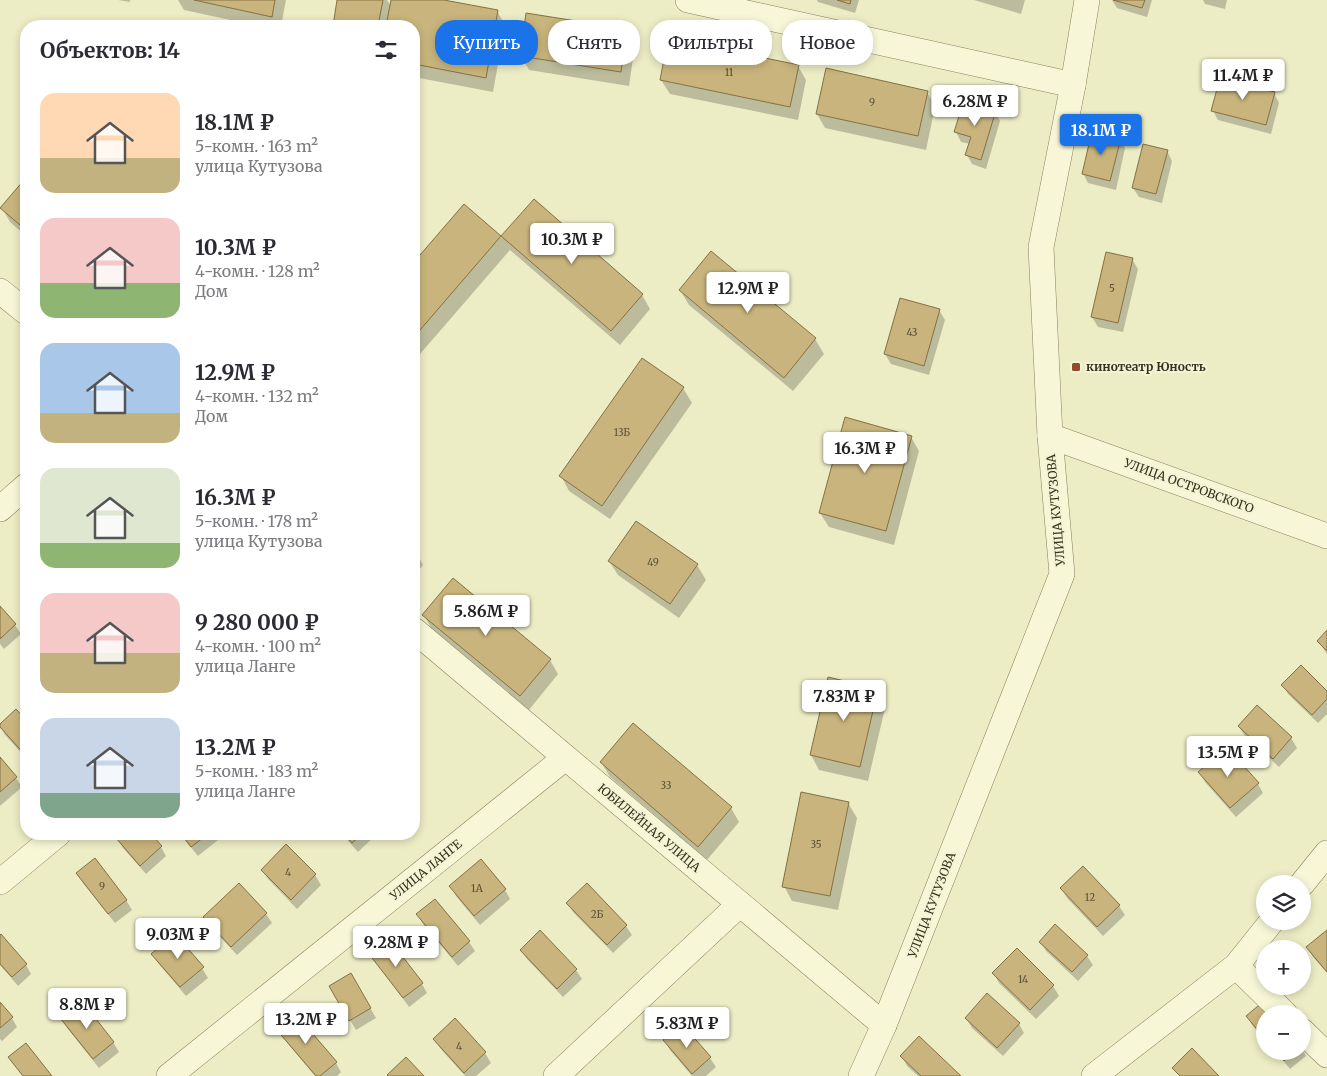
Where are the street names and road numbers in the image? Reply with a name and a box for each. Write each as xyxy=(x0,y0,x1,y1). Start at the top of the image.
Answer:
street label: УЛИЦА КУТУЗОВА xyxy=(1043,453,1068,567)
street label: УЛИЦА ОСТРОВСКОГО xyxy=(1121,455,1256,516)
street label: ЮБИЛЕЙНАЯ УЛИЦА xyxy=(595,780,704,875)
street label: УЛИЦА ЛАНГЕ xyxy=(386,836,465,904)
street label: УЛИЦА КУТУЗОВА xyxy=(904,849,959,961)

